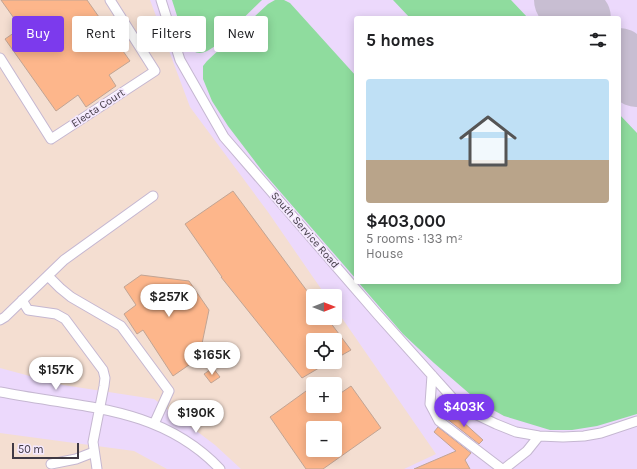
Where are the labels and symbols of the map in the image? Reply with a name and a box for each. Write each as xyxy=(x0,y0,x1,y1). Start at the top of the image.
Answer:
street label: Electa Court xyxy=(69,86,127,130)
street label: South Service Road xyxy=(268,189,342,271)
pin: $257K xyxy=(141,284,197,318)
north arrow xyxy=(306,289,342,325)
pin: $165K xyxy=(184,342,240,376)
pin: $157K xyxy=(28,357,84,391)
pin: $403K xyxy=(436,394,492,428)
pin: $190K xyxy=(168,400,224,434)
scale bar xyxy=(12,441,79,460)

